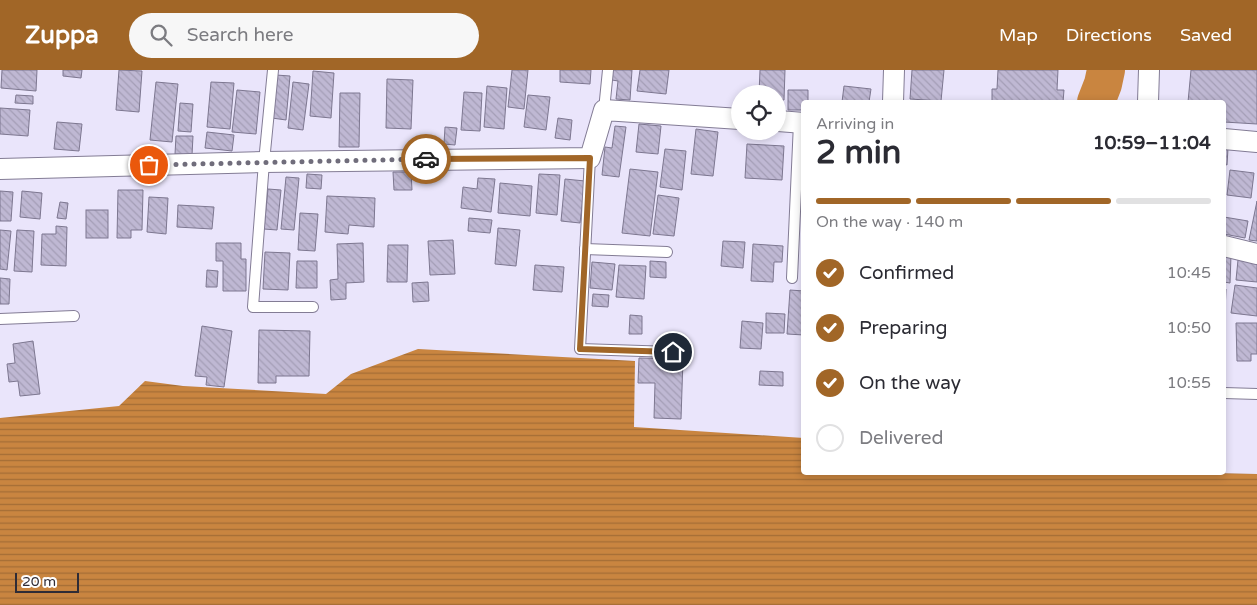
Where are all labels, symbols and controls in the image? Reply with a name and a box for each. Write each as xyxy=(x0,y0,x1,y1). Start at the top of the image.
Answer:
search box xyxy=(129,13,479,58)
text: Zuppa xyxy=(25,21,99,50)
icon: search xyxy=(147,21,175,49)
text: Search here xyxy=(187,24,294,46)
text: Map xyxy=(999,24,1038,46)
text: Directions xyxy=(1066,24,1152,46)
text: Saved xyxy=(1180,24,1232,46)
map controls xyxy=(731,85,786,140)
button: locate xyxy=(731,85,786,140)
text: Arriving in xyxy=(816,114,894,134)
text: 10:59–11:04 xyxy=(1093,132,1211,154)
courier xyxy=(401,134,451,184)
text: 2 min xyxy=(816,134,901,172)
pin xyxy=(128,144,170,186)
icon: car xyxy=(412,145,440,173)
icon: bag xyxy=(135,151,163,179)
text: On the way · 140 m xyxy=(816,212,963,232)
icon: check xyxy=(816,259,844,287)
text: Confirmed xyxy=(859,262,954,284)
text: 10:45 xyxy=(1167,263,1211,283)
icon: check xyxy=(816,314,844,342)
text: Preparing xyxy=(859,317,948,339)
text: 10:50 xyxy=(1167,318,1211,338)
pin xyxy=(652,331,694,373)
icon: home xyxy=(659,338,687,366)
icon: check xyxy=(816,369,844,397)
text: On the way xyxy=(859,372,961,394)
text: 10:55 xyxy=(1167,373,1211,393)
text: Delivered xyxy=(859,427,944,449)
scale bar xyxy=(15,570,79,593)
text: 20 m xyxy=(22,573,56,590)

